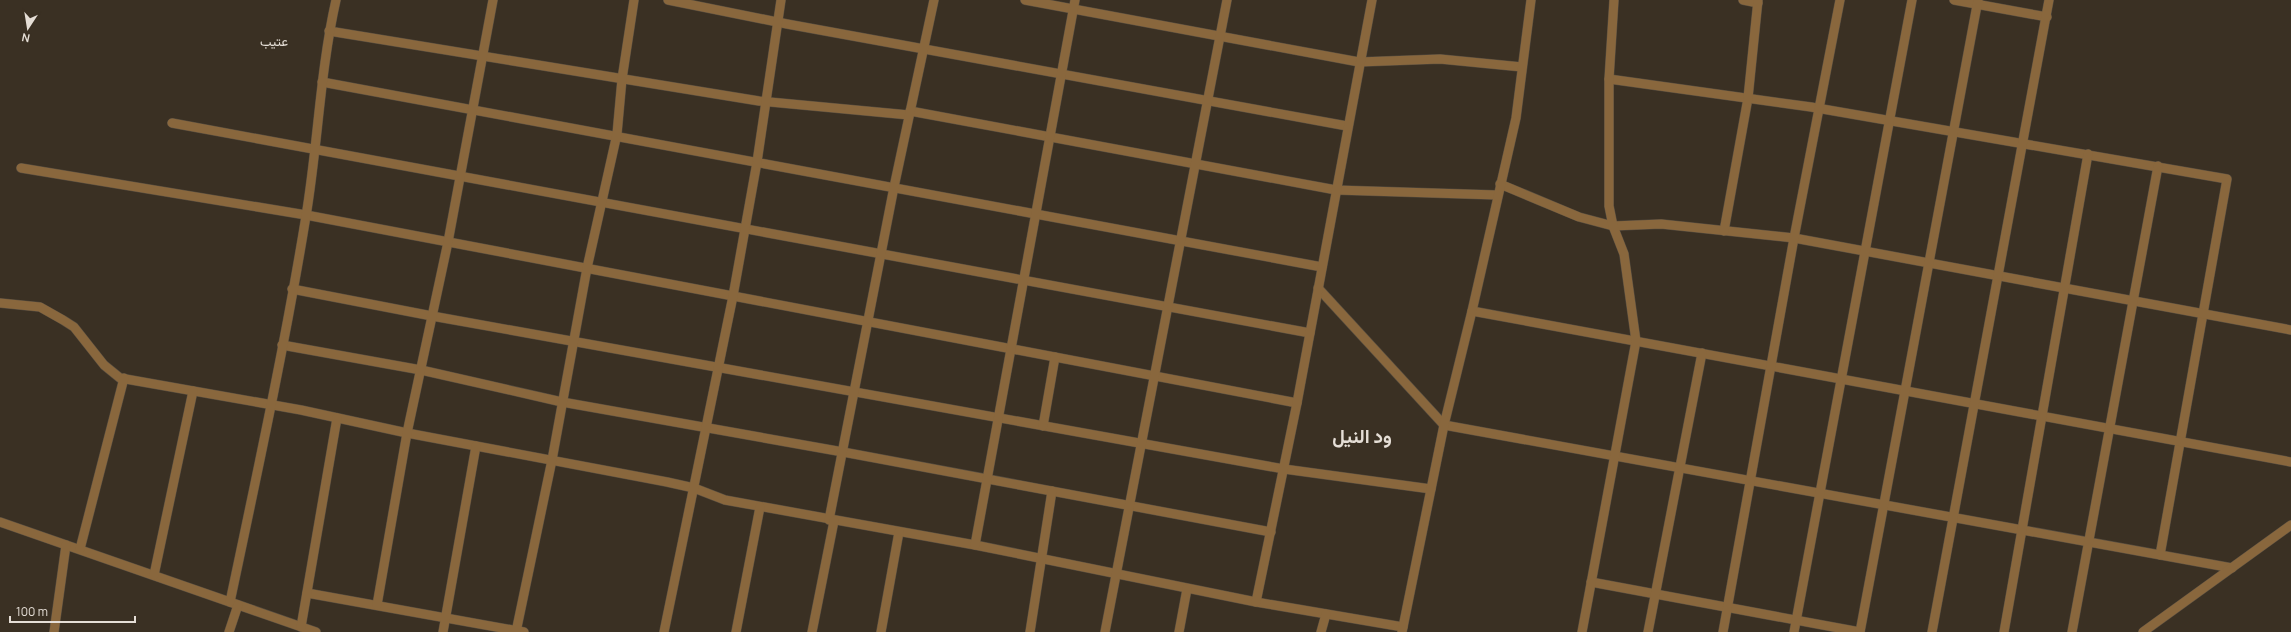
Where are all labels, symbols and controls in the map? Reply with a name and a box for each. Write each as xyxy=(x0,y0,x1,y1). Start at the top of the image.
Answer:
north arrow xyxy=(8,8,48,48)
text: N xyxy=(20,30,31,46)
district label: عتيب xyxy=(260,32,288,50)
district label: ود النيل xyxy=(1332,423,1392,449)
scale bar xyxy=(10,598,135,624)
text: 100 m xyxy=(16,603,48,620)

